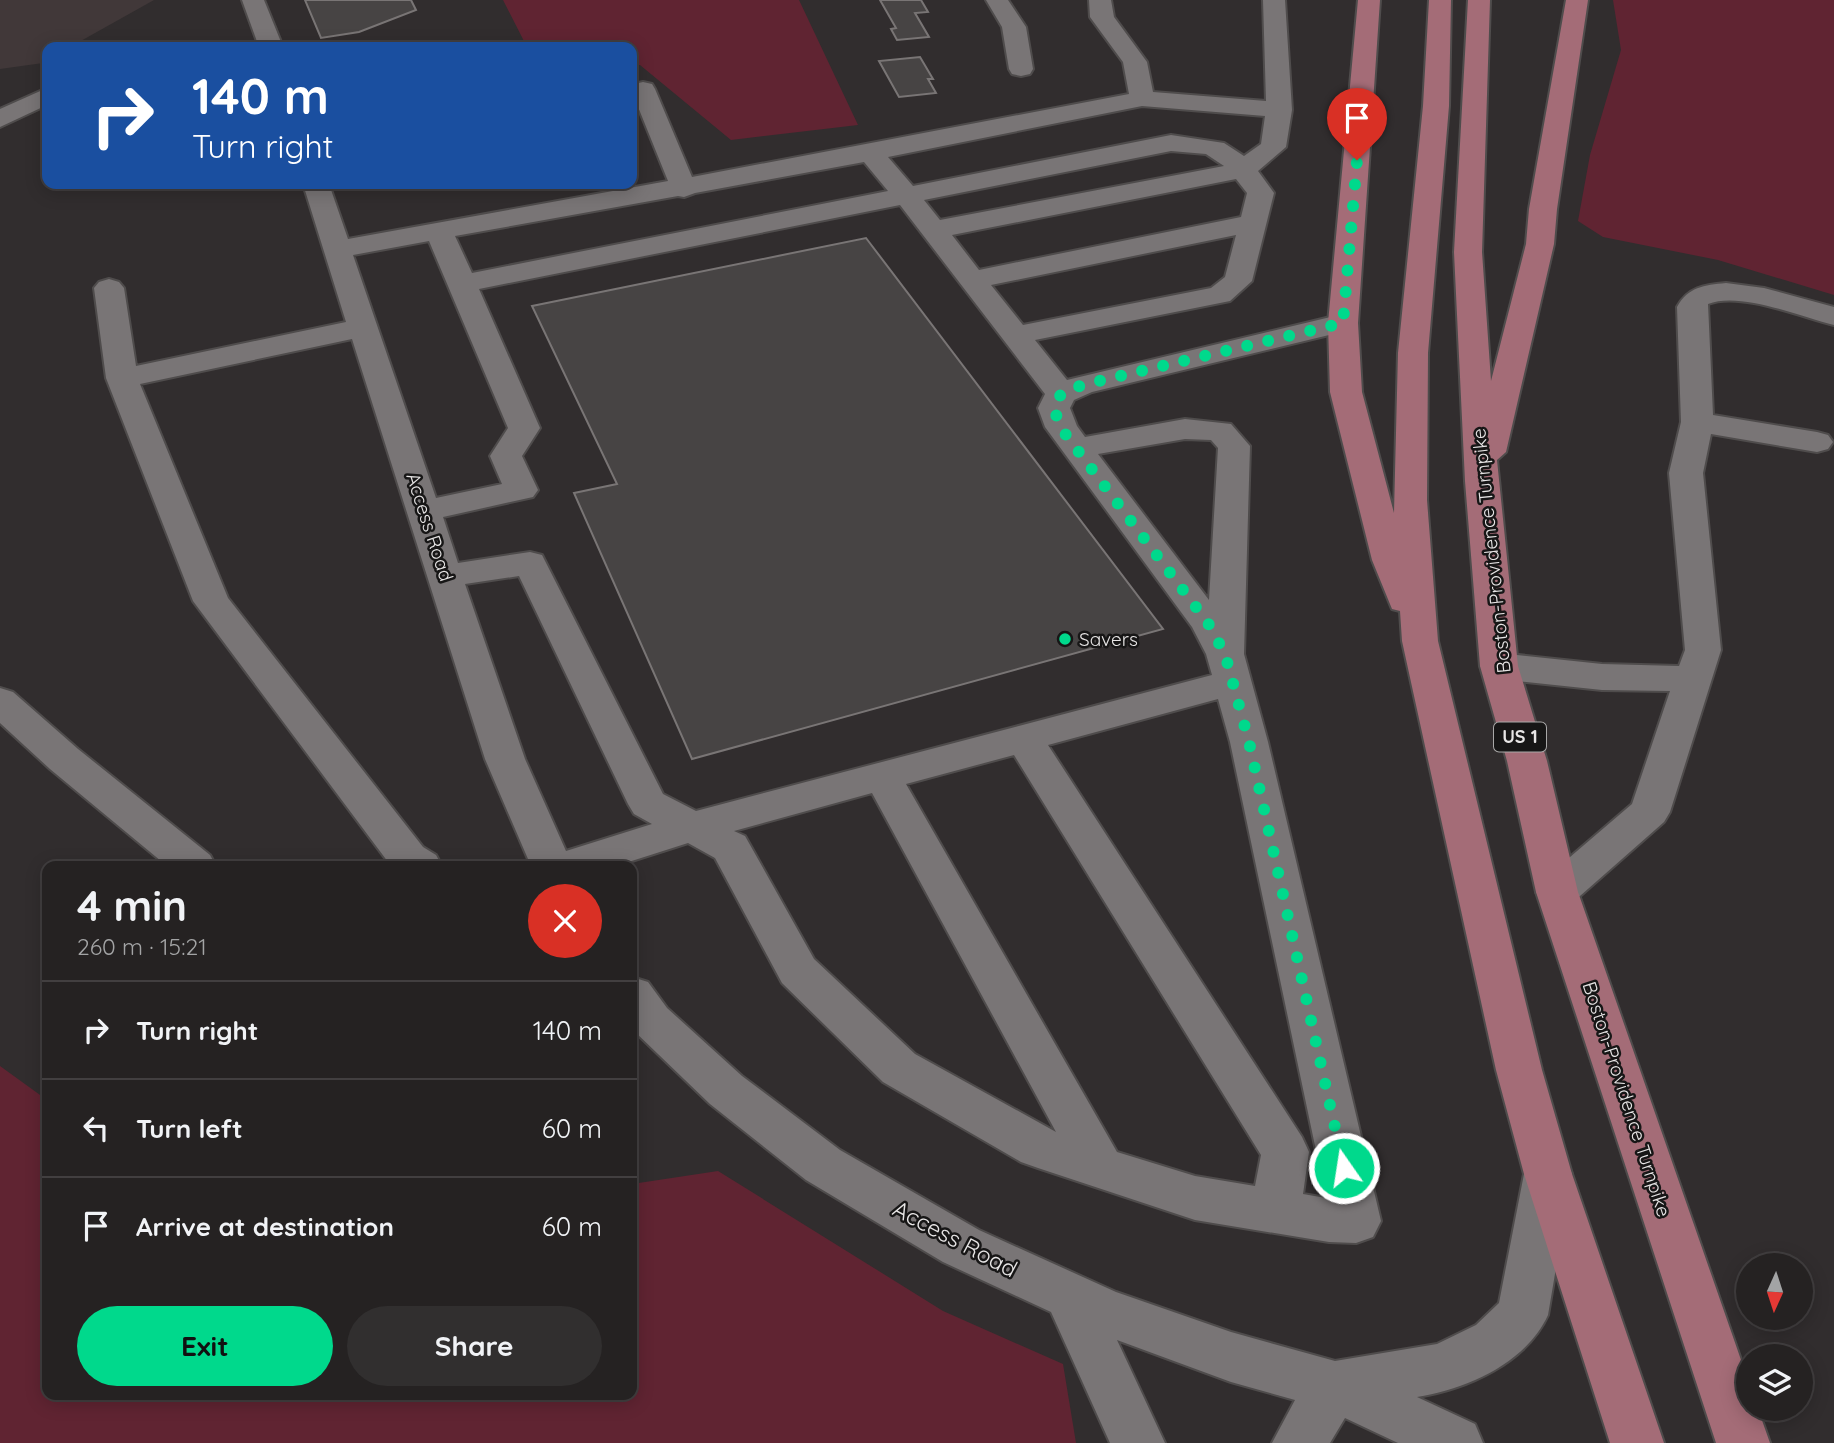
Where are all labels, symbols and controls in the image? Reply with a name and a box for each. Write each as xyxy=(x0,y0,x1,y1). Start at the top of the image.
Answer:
text: 140 m xyxy=(192,65,329,126)
icon: right xyxy=(77,70,168,161)
pin xyxy=(1327,88,1387,160)
icon: arrive xyxy=(1338,99,1376,137)
text: Turn right xyxy=(192,126,333,166)
street label: Boston-Providence Turnpike xyxy=(1466,427,1516,675)
street label: Access Road xyxy=(401,470,459,584)
place label: Savers xyxy=(1079,627,1138,651)
marker: Savers xyxy=(1057,631,1073,647)
road number: US 1 xyxy=(1494,722,1546,752)
text: 4 min xyxy=(77,879,187,932)
button: close xyxy=(528,884,602,958)
text: 260 m · 15:21 xyxy=(77,932,207,961)
street label: Boston-Providence Turnpike xyxy=(1578,978,1676,1220)
icon: right xyxy=(77,1011,115,1049)
text: Turn right xyxy=(136,1014,258,1047)
text: 140 m xyxy=(533,1014,602,1047)
icon: left xyxy=(77,1109,115,1147)
text: Turn left xyxy=(136,1112,243,1145)
text: 60 m xyxy=(542,1112,602,1145)
position arrow xyxy=(1307,1131,1381,1205)
street label: Access Road xyxy=(888,1194,1022,1283)
icon: arrive xyxy=(77,1207,115,1245)
text: Arrive at destination xyxy=(136,1210,394,1243)
text: 60 m xyxy=(542,1210,602,1243)
north arrow xyxy=(1736,1253,1813,1330)
map controls xyxy=(1736,1253,1813,1421)
button: Exit xyxy=(77,1306,333,1386)
button: Share xyxy=(347,1306,602,1386)
button: layers xyxy=(1736,1344,1813,1421)

